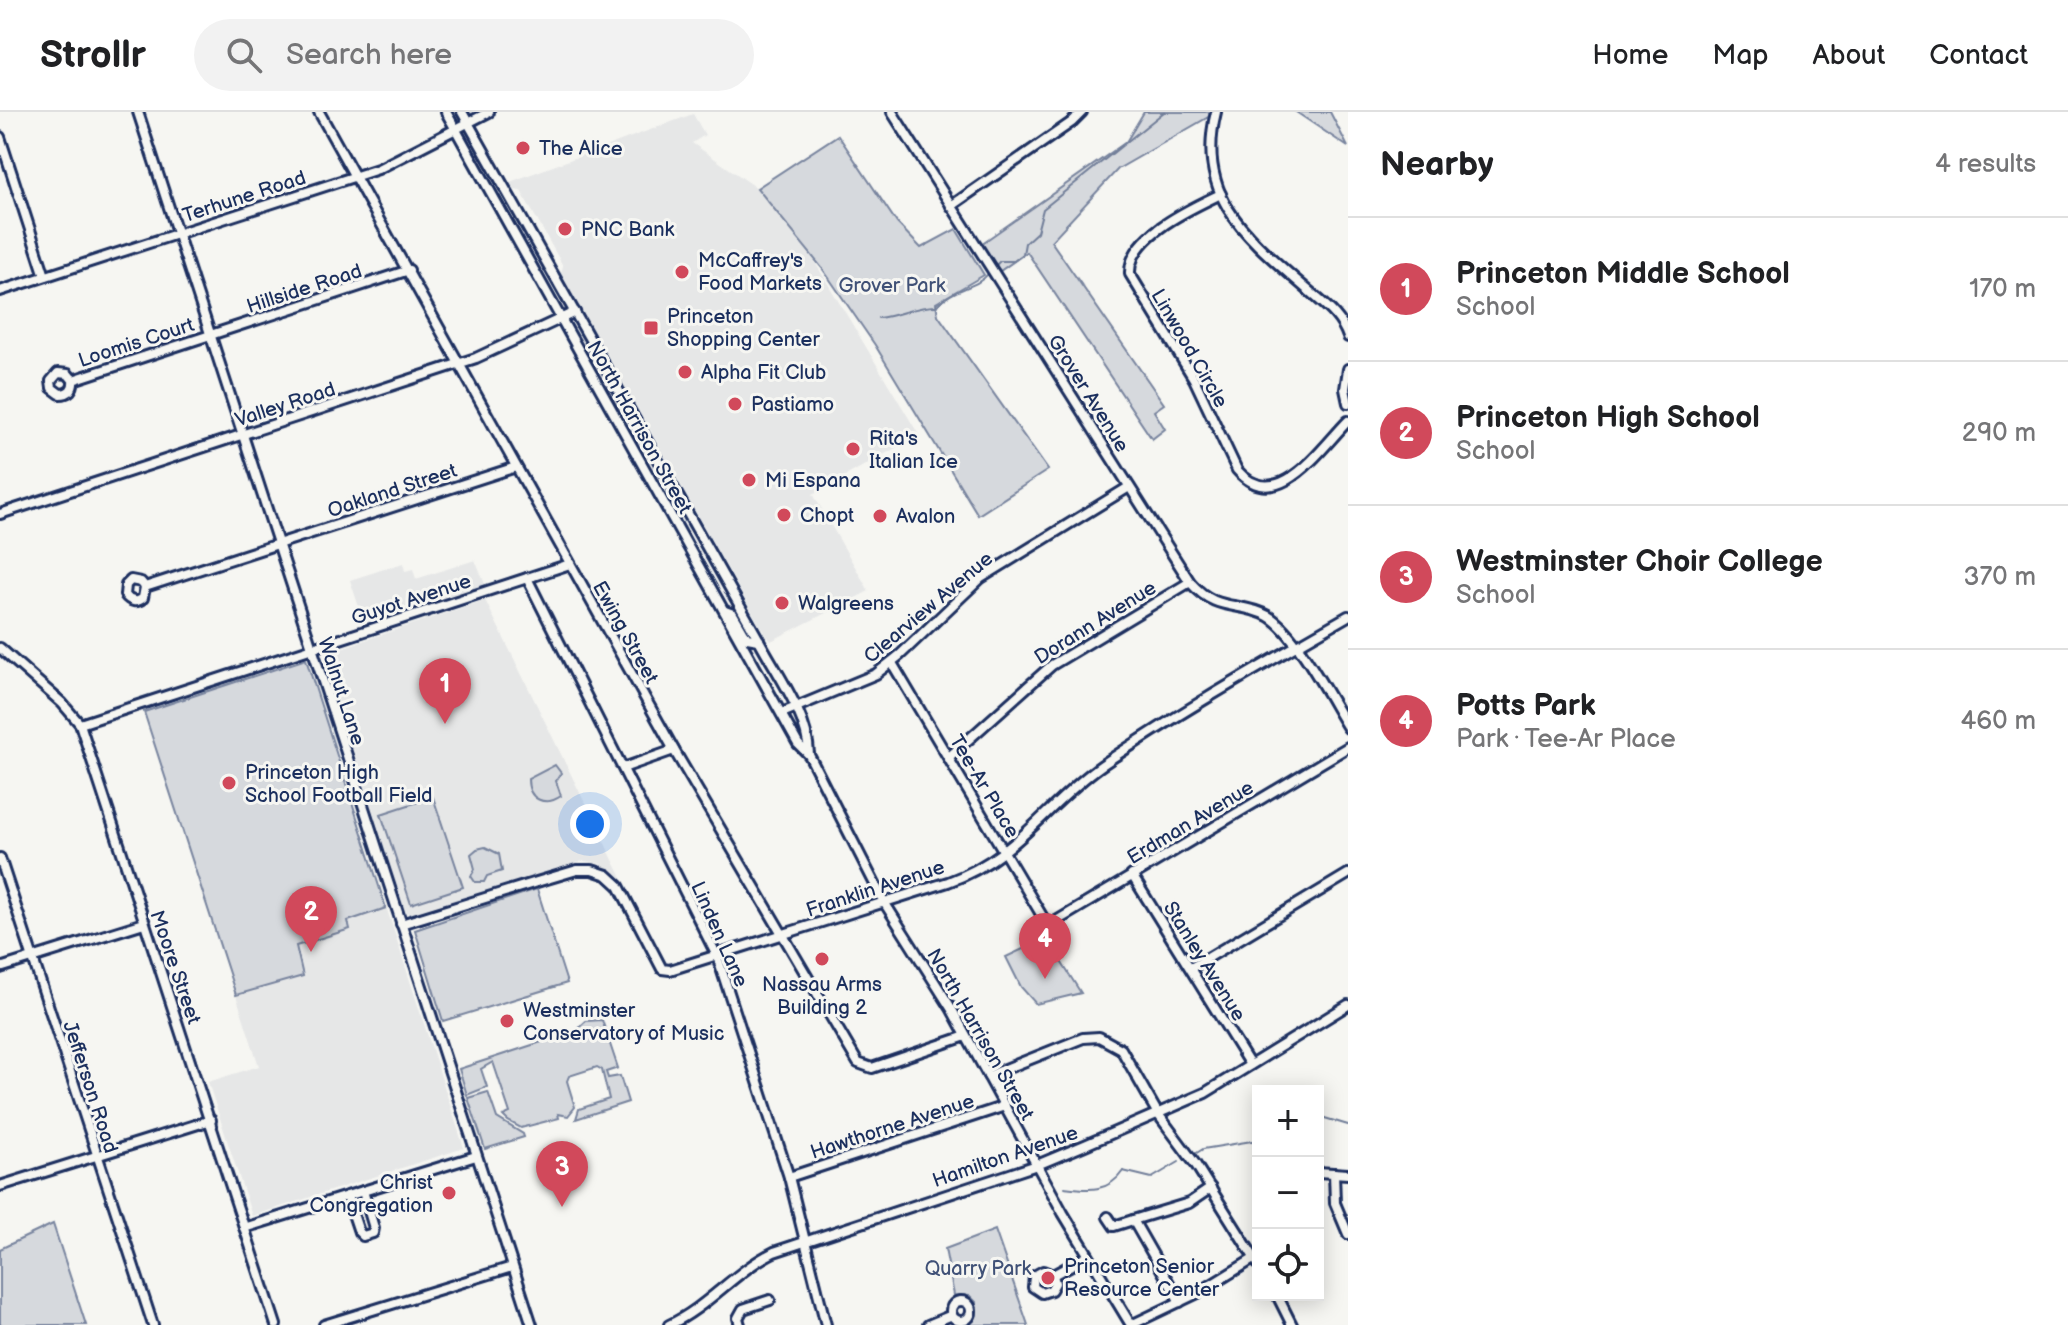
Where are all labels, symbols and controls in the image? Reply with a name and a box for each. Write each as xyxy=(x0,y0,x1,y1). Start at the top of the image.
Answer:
search box xyxy=(194,19,754,91)
text: Strollr xyxy=(40,33,146,78)
icon: search xyxy=(222,33,266,77)
text: Search here xyxy=(286,37,452,73)
text: Home xyxy=(1592,39,1668,72)
text: Map xyxy=(1712,39,1769,72)
text: About xyxy=(1813,39,1885,72)
text: Contact xyxy=(1929,39,2028,72)
place label: The Alice xyxy=(539,137,623,161)
marker: The Alice xyxy=(514,139,532,157)
text: Nearby xyxy=(1380,144,1494,185)
text: 4 results xyxy=(1935,149,2036,180)
street label: Terhune Road xyxy=(180,166,309,228)
place label: PNC Bank xyxy=(581,218,675,242)
marker: PNC Bank xyxy=(556,220,574,238)
place label: McCaffrey's Food Markets xyxy=(698,249,822,296)
text: Princeton Middle School xyxy=(1456,256,1790,292)
street label: Hillside Road xyxy=(244,259,365,319)
marker: McCaffrey's Food Markets xyxy=(673,263,691,281)
park label: Grover Park xyxy=(838,274,946,298)
text: 1 xyxy=(1401,274,1411,305)
text: 170 m xyxy=(1969,274,2036,305)
street label: Linwood Circle xyxy=(1146,285,1233,412)
text: School xyxy=(1456,292,1535,323)
place label: Princeton Shopping Center xyxy=(667,305,820,352)
street label: Loomis Court xyxy=(75,313,197,373)
marker: Princeton Shopping Center xyxy=(642,319,660,337)
street label: Grover Avenue xyxy=(1042,330,1134,457)
street label: North Harrison Street xyxy=(582,337,697,518)
place label: Alpha Fit Club xyxy=(701,361,826,385)
marker: Alpha Fit Club xyxy=(676,363,694,381)
street label: Valley Road xyxy=(232,377,339,432)
place label: Pastiamo xyxy=(751,393,834,417)
marker: Pastiamo xyxy=(726,395,744,413)
text: Princeton High School xyxy=(1456,400,1760,436)
text: 2 xyxy=(1398,418,1414,449)
text: 290 m xyxy=(1962,418,2036,449)
place label: Rita's Italian Ice xyxy=(869,427,958,474)
text: School xyxy=(1456,436,1535,467)
marker: Rita's Italian Ice xyxy=(844,440,862,458)
street label: Oakland Street xyxy=(325,459,460,523)
place label: Mi Espana xyxy=(765,469,861,493)
marker: Mi Espana xyxy=(740,471,758,489)
place label: Chopt xyxy=(800,504,854,528)
place label: Avalon xyxy=(896,505,955,529)
marker: Chopt xyxy=(775,506,793,524)
marker: Avalon xyxy=(871,507,889,525)
text: Westminster Choir College xyxy=(1456,544,1823,580)
street label: Clearview Avenue xyxy=(859,547,998,669)
text: 3 xyxy=(1398,562,1414,593)
text: 370 m xyxy=(1963,562,2036,593)
street label: Guyot Avenue xyxy=(348,569,474,631)
street label: Dorann Avenue xyxy=(1030,576,1161,670)
street label: Ewing Street xyxy=(587,577,663,688)
text: School xyxy=(1456,580,1535,611)
place label: Walgreens xyxy=(798,592,894,616)
marker: Walgreens xyxy=(773,594,791,612)
street label: Walnut Lane xyxy=(312,634,370,748)
pin: 1 xyxy=(419,658,471,724)
text: Potts Park xyxy=(1456,688,1596,724)
text: 4 xyxy=(1398,706,1414,737)
text: 460 m xyxy=(1960,706,2036,737)
text: Park · Tee-Ar Place xyxy=(1456,724,1676,755)
street label: Tee-Ar Place xyxy=(944,730,1024,843)
place label: Princeton High School Football Field xyxy=(245,761,432,808)
marker: Princeton High School Football Field xyxy=(220,774,238,792)
street label: Erdman Avenue xyxy=(1123,776,1258,870)
your location xyxy=(570,804,610,844)
street label: Franklin Avenue xyxy=(803,855,948,923)
street label: Linden Lane xyxy=(685,878,753,991)
pin: 2 xyxy=(285,886,337,952)
street label: Stanley Avenue xyxy=(1158,897,1251,1026)
street label: Moore Street xyxy=(144,907,206,1027)
pin: 4 xyxy=(1019,913,1071,979)
street label: North Harrison Street xyxy=(921,945,1039,1124)
marker: Nassau Arms Building 2 xyxy=(813,950,831,968)
place label: Nassau Arms Building 2 xyxy=(762,973,882,1020)
place label: Westminster Conservatory of Music xyxy=(523,999,724,1046)
marker: Westminster Conservatory of Music xyxy=(498,1012,516,1030)
street label: Jefferson Road xyxy=(57,1018,123,1156)
map controls xyxy=(1252,1085,1324,1301)
button: + xyxy=(1252,1085,1324,1157)
street label: Hawthorne Avenue xyxy=(807,1089,977,1165)
street label: Hamilton Avenue xyxy=(929,1121,1081,1193)
pin: 3 xyxy=(536,1141,588,1207)
button: − xyxy=(1252,1157,1324,1229)
place label: Christ Congregation xyxy=(310,1171,433,1218)
marker: Christ Congregation xyxy=(440,1184,458,1202)
button: locate xyxy=(1252,1229,1324,1301)
place label: Princeton Senior Resource Center xyxy=(1064,1255,1220,1302)
park label: Quarry Park xyxy=(925,1257,1032,1281)
marker: Princeton Senior Resource Center xyxy=(1039,1269,1057,1287)

